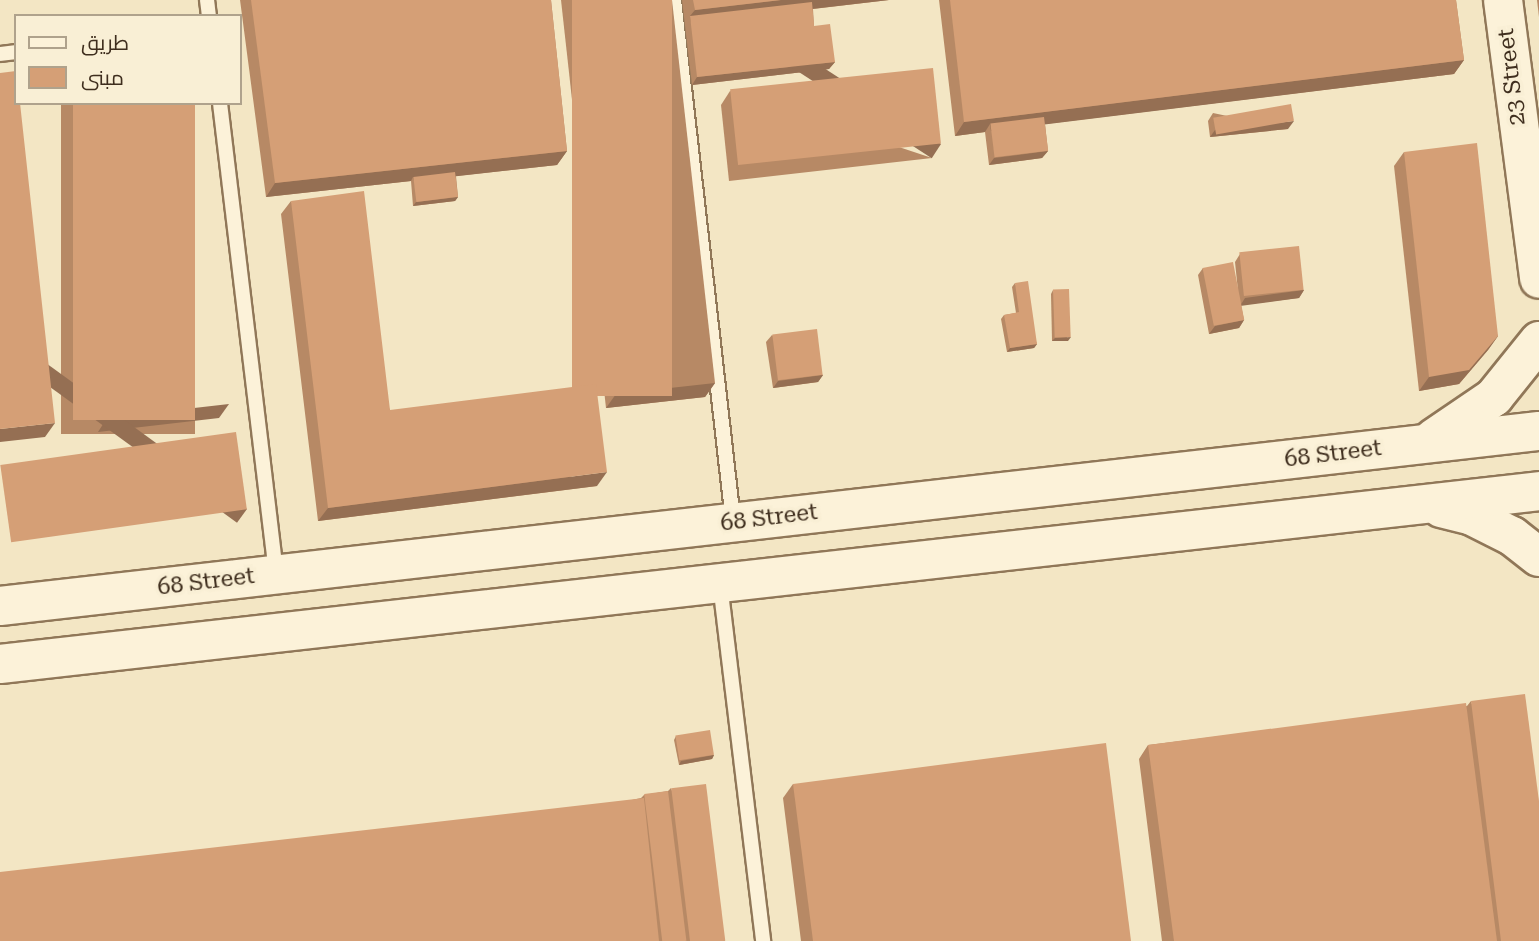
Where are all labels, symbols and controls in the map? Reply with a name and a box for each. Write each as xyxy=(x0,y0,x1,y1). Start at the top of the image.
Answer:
legend xyxy=(14,14,242,105)
street label: 23 Street xyxy=(1492,27,1532,127)
text: طريق xyxy=(81,31,129,55)
text: مبنى xyxy=(81,66,124,90)
street label: 68 Street xyxy=(1283,434,1383,474)
street label: 68 Street xyxy=(719,498,819,538)
street label: 68 Street xyxy=(156,562,256,602)

